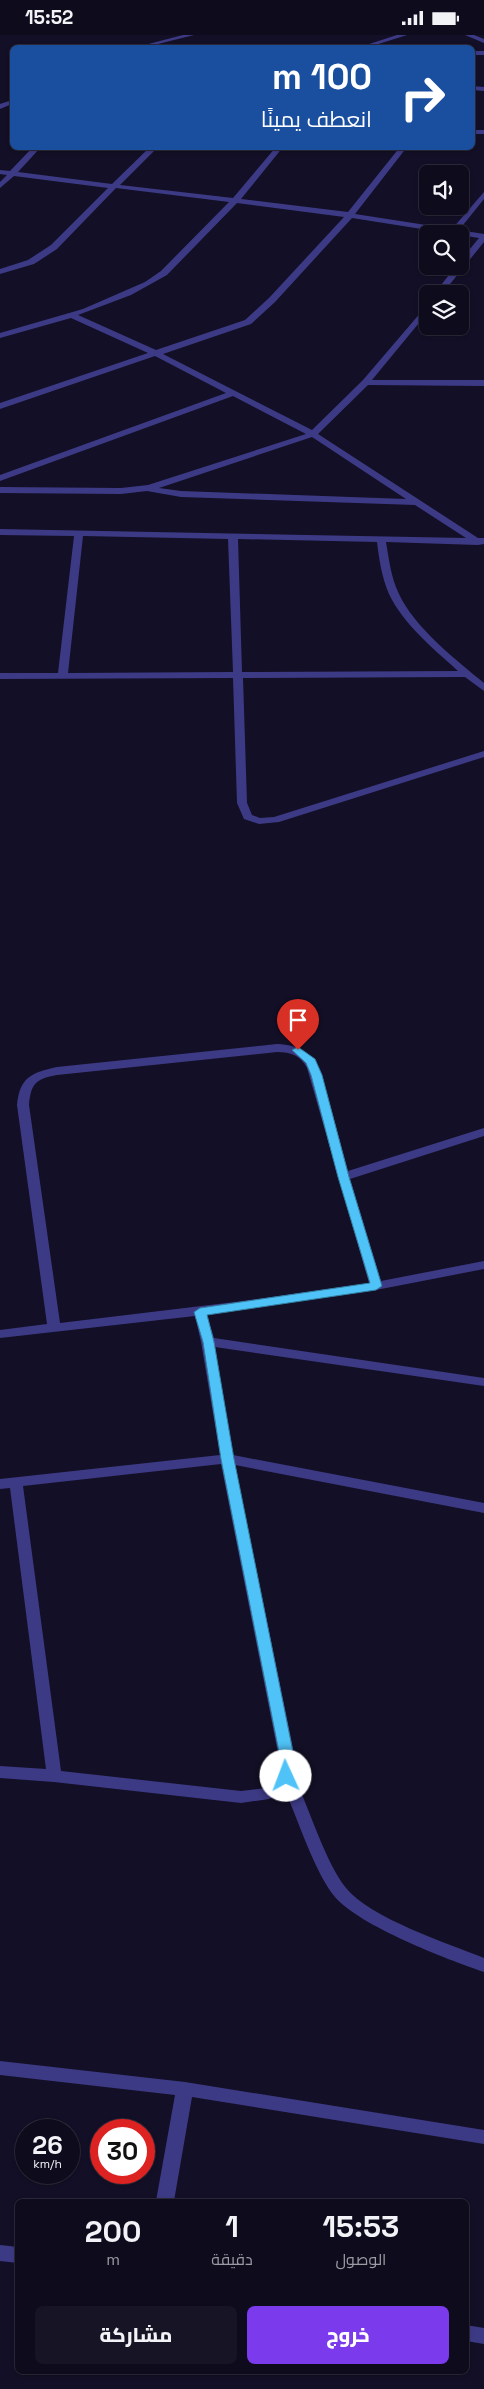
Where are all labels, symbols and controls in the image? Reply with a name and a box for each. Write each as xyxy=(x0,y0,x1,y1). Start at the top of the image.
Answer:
text: 15:52 xyxy=(25,5,73,30)
text: 100 m xyxy=(272,55,372,99)
icon: right xyxy=(390,65,455,130)
text: انعطف يمينًا xyxy=(261,105,372,133)
map controls xyxy=(419,165,469,335)
button: sound xyxy=(419,165,469,215)
button: search xyxy=(419,225,469,275)
button: layers xyxy=(419,285,469,335)
pin xyxy=(277,999,319,1050)
icon: arrive xyxy=(284,1006,312,1034)
position arrow xyxy=(259,1749,311,1801)
speed limit sign: 30 xyxy=(90,2119,155,2184)
text: 26 xyxy=(32,2129,63,2161)
text: km/h xyxy=(33,2156,62,2172)
text: 1 xyxy=(225,2207,239,2246)
text: 15:53 xyxy=(323,2207,399,2246)
text: 200 xyxy=(85,2212,141,2251)
text: m xyxy=(106,2249,120,2270)
text: دقيقة xyxy=(211,2249,253,2270)
text: الوصول xyxy=(335,2249,386,2270)
button: مشاركة xyxy=(35,2306,237,2364)
button: خروج xyxy=(247,2306,449,2364)

